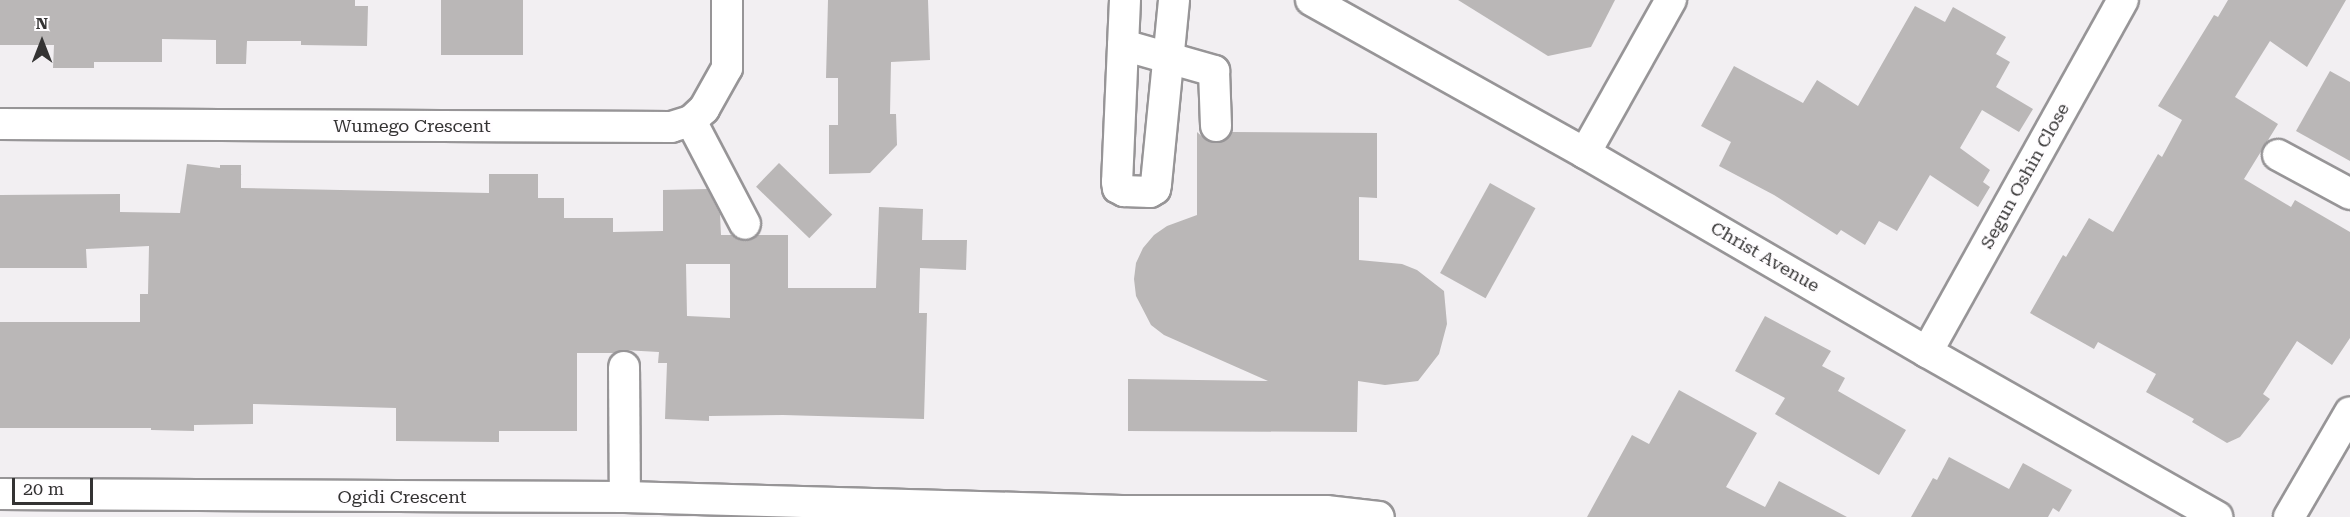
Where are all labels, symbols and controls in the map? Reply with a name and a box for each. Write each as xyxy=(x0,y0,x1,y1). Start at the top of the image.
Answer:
north arrow xyxy=(12,12,72,72)
text: N xyxy=(36,14,48,33)
street label: Segun Oshin Close xyxy=(1976,99,2074,253)
street label: Wumego Crescent xyxy=(333,115,491,137)
street label: Christ Avenue xyxy=(1707,217,1823,297)
scale bar xyxy=(15,466,96,504)
text: 20 m xyxy=(23,478,64,499)
street label: Ogidi Crescent xyxy=(338,486,466,508)

